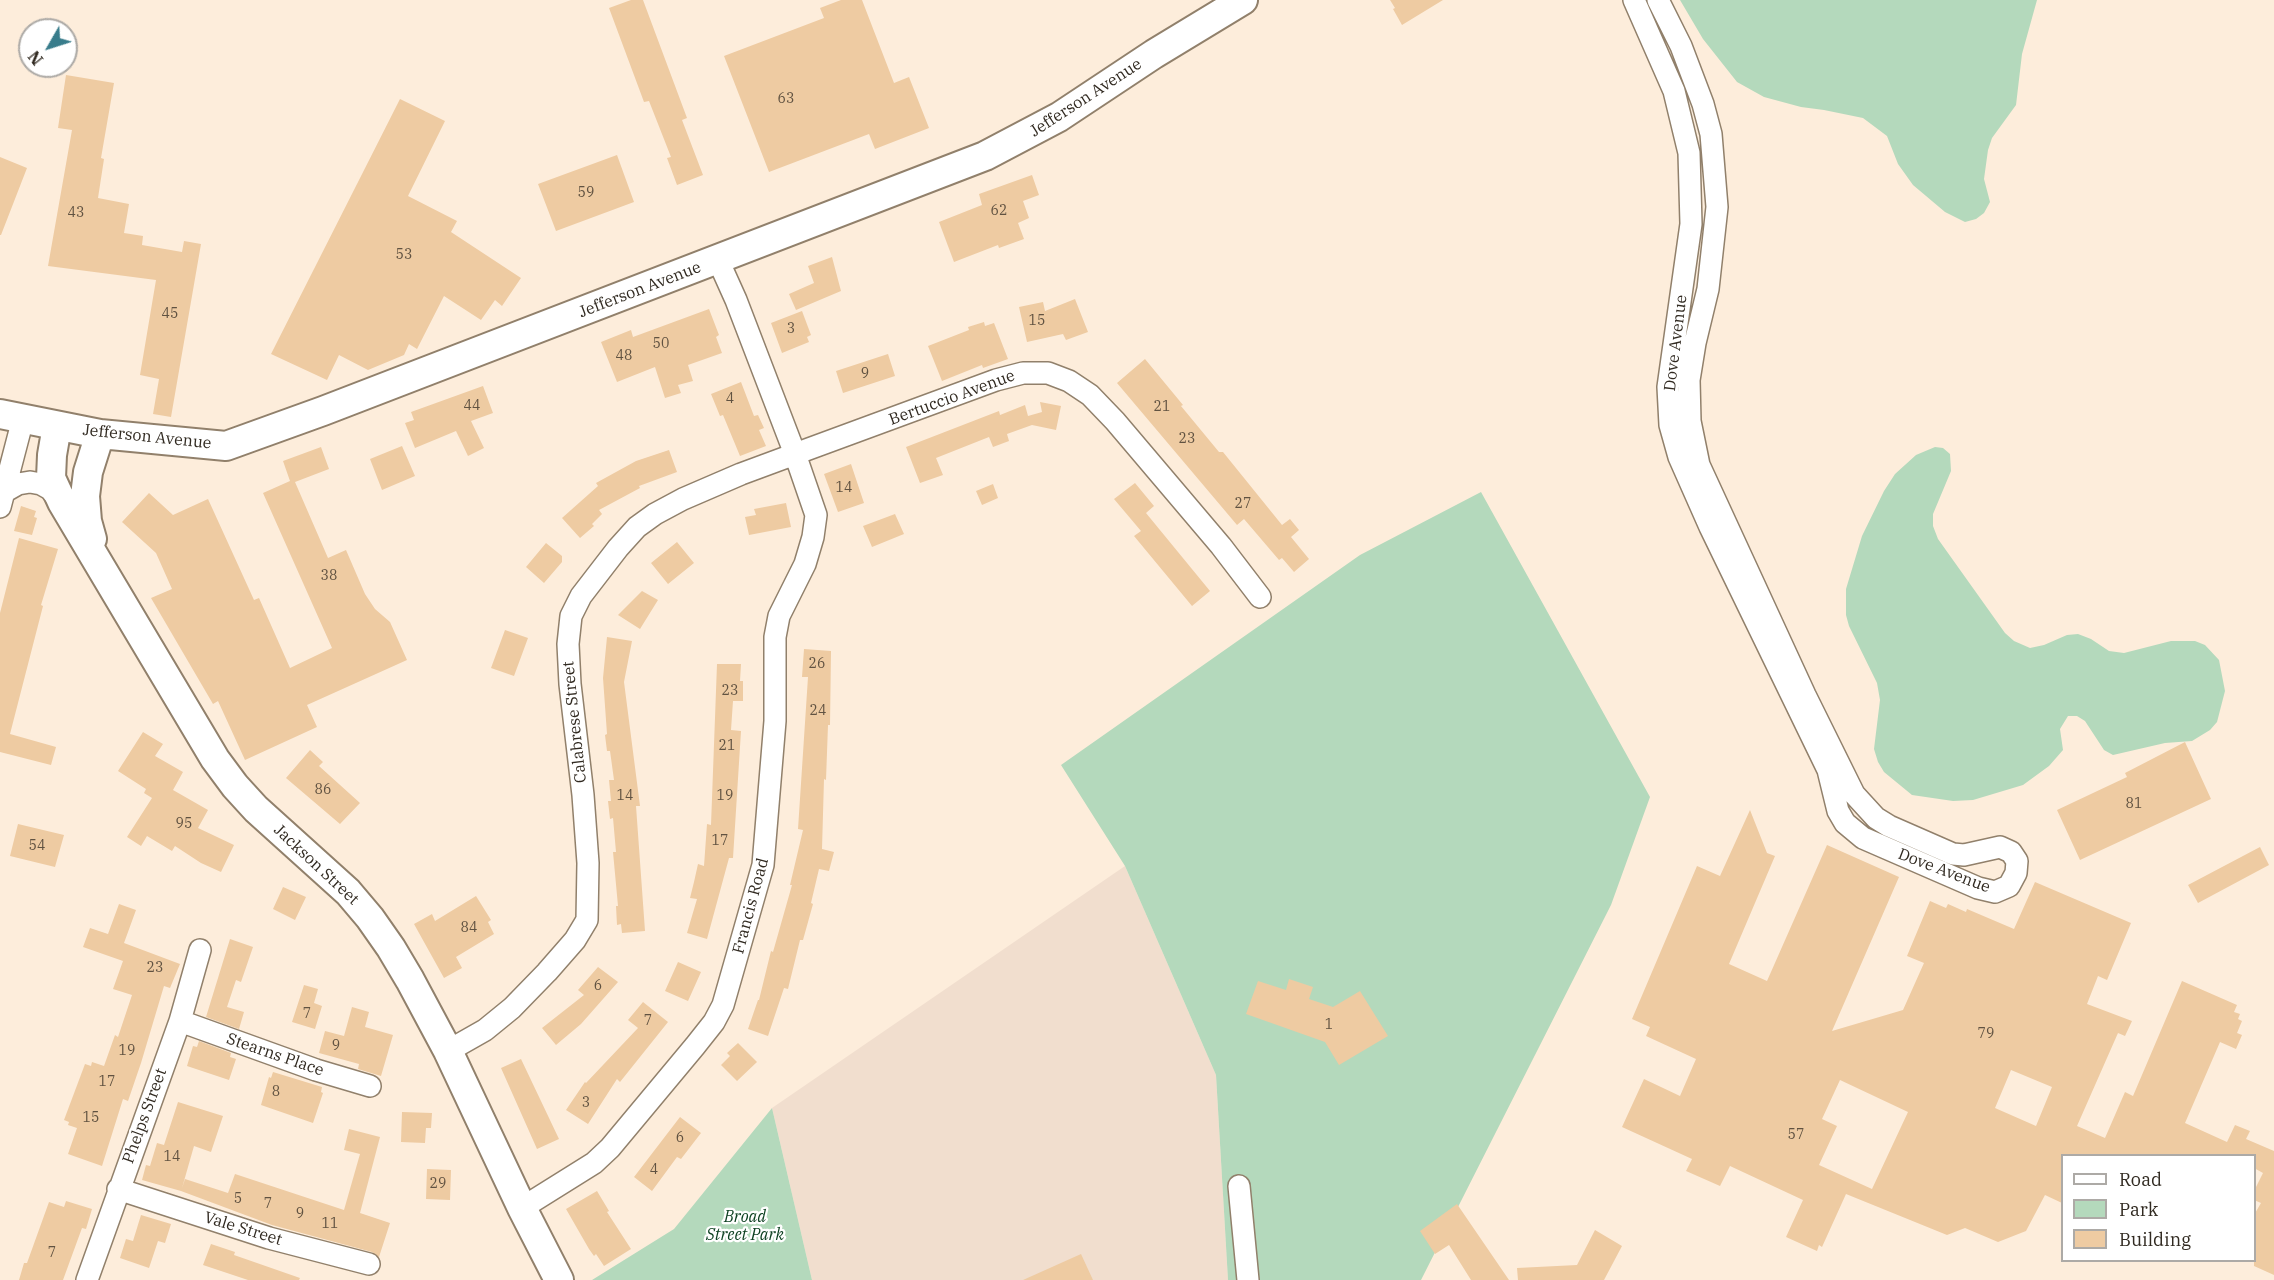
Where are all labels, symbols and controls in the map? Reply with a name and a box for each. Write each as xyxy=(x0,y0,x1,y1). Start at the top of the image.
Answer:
north arrow xyxy=(18,18,78,78)
text: N xyxy=(24,47,47,69)
street label: Jefferson Avenue xyxy=(1027,55,1145,141)
house number: 63 xyxy=(778,91,794,107)
house number: 59 xyxy=(578,185,594,201)
house number: 62 xyxy=(991,203,1007,219)
house number: 43 xyxy=(68,205,84,221)
house number: 53 xyxy=(396,247,412,263)
street label: Jefferson Avenue xyxy=(576,258,704,322)
street label: Dove Avenue xyxy=(1661,294,1691,392)
house number: 45 xyxy=(162,306,178,322)
house number: 15 xyxy=(1029,313,1045,329)
house number: 3 xyxy=(787,321,795,337)
house number: 50 xyxy=(653,336,669,352)
house number: 48 xyxy=(616,348,632,364)
house number: 9 xyxy=(861,366,869,382)
street label: Bertuccio Avenue xyxy=(886,366,1018,430)
house number: 4 xyxy=(726,391,734,407)
house number: 44 xyxy=(464,398,480,414)
house number: 21 xyxy=(1154,399,1170,415)
street label: Jefferson Avenue xyxy=(82,421,212,453)
house number: 23 xyxy=(1179,431,1195,447)
house number: 14 xyxy=(836,480,852,496)
house number: 27 xyxy=(1235,496,1251,512)
house number: 38 xyxy=(321,568,337,584)
house number: 26 xyxy=(809,656,825,672)
street label: Calabrese Street xyxy=(559,660,591,784)
house number: 23 xyxy=(722,683,738,699)
house number: 24 xyxy=(810,703,826,719)
house number: 21 xyxy=(719,738,735,754)
house number: 86 xyxy=(315,782,331,798)
house number: 14 xyxy=(617,788,633,804)
house number: 19 xyxy=(717,788,733,804)
house number: 81 xyxy=(2126,796,2142,812)
house number: 95 xyxy=(176,816,192,832)
street label: Jackson Street xyxy=(269,821,363,909)
house number: 17 xyxy=(712,833,728,849)
house number: 54 xyxy=(29,838,45,854)
street label: Dove Avenue xyxy=(1895,845,1993,897)
street label: Francis Road xyxy=(729,856,773,956)
house number: 84 xyxy=(461,920,477,936)
house number: 23 xyxy=(147,960,163,976)
house number: 6 xyxy=(594,978,602,994)
house number: 7 xyxy=(303,1006,311,1022)
house number: 7 xyxy=(644,1013,652,1029)
house number: 1 xyxy=(1325,1017,1333,1033)
house number: 79 xyxy=(1978,1026,1994,1042)
street label: Stearns Place xyxy=(224,1029,326,1081)
house number: 9 xyxy=(332,1038,340,1054)
house number: 19 xyxy=(119,1043,135,1059)
street label: Phelps Street xyxy=(119,1066,171,1166)
house number: 17 xyxy=(99,1074,115,1090)
house number: 8 xyxy=(272,1084,280,1100)
house number: 3 xyxy=(582,1095,590,1111)
house number: 15 xyxy=(83,1110,99,1126)
house number: 57 xyxy=(1788,1127,1804,1143)
house number: 6 xyxy=(676,1130,684,1146)
house number: 14 xyxy=(164,1149,180,1165)
legend xyxy=(2061,1154,2256,1262)
house number: 4 xyxy=(650,1162,658,1178)
text: Road xyxy=(2119,1168,2162,1191)
house number: 29 xyxy=(430,1176,446,1192)
house number: 5 xyxy=(234,1191,242,1207)
house number: 7 xyxy=(264,1196,272,1212)
text: Park xyxy=(2119,1198,2158,1221)
house number: 9 xyxy=(296,1206,304,1222)
park label: Broad Street Park xyxy=(706,1207,784,1245)
street label: Vale Street xyxy=(202,1208,284,1250)
house number: 11 xyxy=(322,1216,338,1232)
text: Building xyxy=(2119,1228,2191,1251)
house number: 7 xyxy=(48,1245,56,1261)

